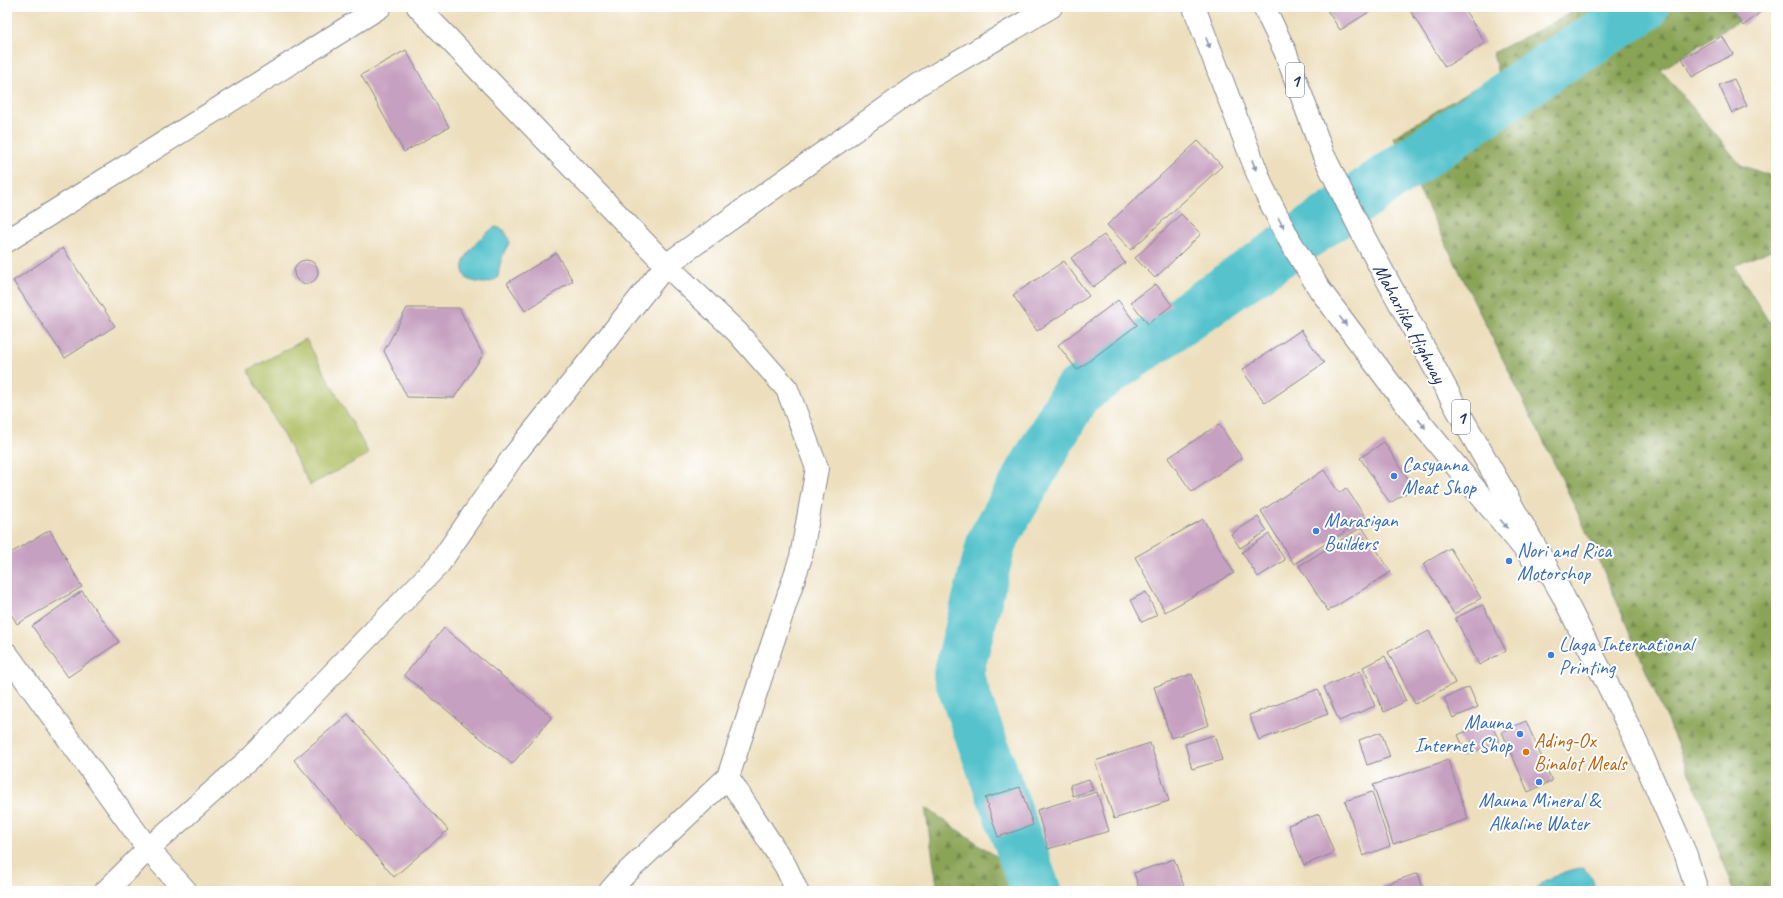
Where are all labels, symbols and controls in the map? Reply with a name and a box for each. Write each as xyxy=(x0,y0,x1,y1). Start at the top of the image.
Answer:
one-way arrow xyxy=(1206,38,1212,50)
road number: 1 xyxy=(1286,63,1304,97)
one-way arrow xyxy=(1252,160,1258,172)
one-way arrow xyxy=(1278,217,1284,229)
street label: Maharlika Highway xyxy=(1367,259,1452,388)
one-way arrow xyxy=(1339,315,1347,326)
road number: 1 xyxy=(1452,400,1470,434)
one-way arrow xyxy=(1417,419,1426,430)
place label: Casyanna Meat Shop xyxy=(1402,452,1477,500)
marker: Casyanna Meat Shop xyxy=(1389,471,1399,481)
place label: Marasigan Builders xyxy=(1324,508,1399,556)
one-way arrow xyxy=(1500,519,1509,530)
marker: Marasigan Builders xyxy=(1311,526,1321,536)
place label: Nori and Rica Motorshop xyxy=(1517,538,1613,586)
marker: Nori and Rica Motorshop xyxy=(1504,556,1514,566)
place label: Llaga International Printing xyxy=(1559,632,1697,680)
marker: Llaga International Printing xyxy=(1546,650,1556,660)
place label: Mauna Internet Shop xyxy=(1415,710,1514,758)
place label: Ading-Ox Binalot Meals xyxy=(1534,728,1629,776)
marker: Mauna Internet Shop xyxy=(1515,729,1525,739)
marker: Ading-Ox Binalot Meals xyxy=(1521,747,1531,757)
marker: Mauna Mineral & Alkaline Water xyxy=(1534,777,1544,787)
place label: Mauna Mineral & Alkaline Water xyxy=(1478,788,1602,836)

